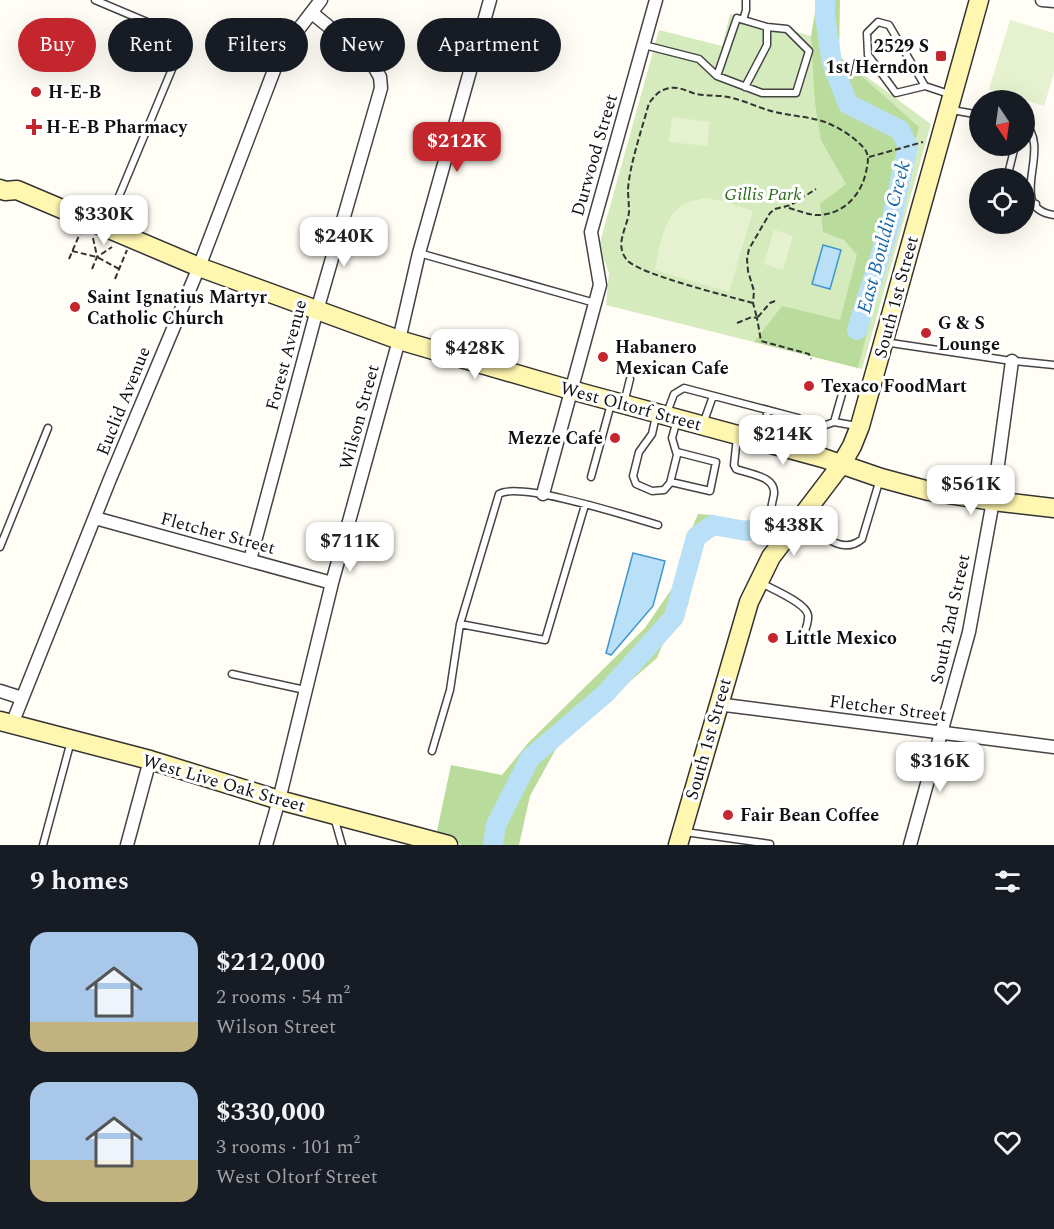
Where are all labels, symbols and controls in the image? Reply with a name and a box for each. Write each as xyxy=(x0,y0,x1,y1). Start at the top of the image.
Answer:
chip: Buy xyxy=(18,18,96,72)
chip: Rent xyxy=(108,18,193,72)
chip: Filters xyxy=(205,18,308,72)
chip: New xyxy=(320,18,405,72)
chip: Apartment xyxy=(417,18,561,72)
place label: 2529 S 1st/Herndon xyxy=(825,33,929,81)
marker: 2529 S 1st/Herndon xyxy=(934,49,948,63)
place label: H-E-B xyxy=(48,79,102,106)
marker: H-E-B xyxy=(29,85,43,99)
north arrow xyxy=(969,90,1035,156)
map controls xyxy=(969,90,1035,234)
street label: Durwood Street xyxy=(564,91,625,220)
place label: H-E-B Pharmacy xyxy=(46,114,188,141)
marker: H-E-B Pharmacy xyxy=(27,120,41,134)
pin: $212K xyxy=(415,122,499,173)
text: $212K xyxy=(427,126,487,156)
water label: East Bouldin Creek xyxy=(849,157,919,317)
button: locate xyxy=(969,168,1035,234)
park label: Gillis Park xyxy=(724,181,802,208)
pin: $330K xyxy=(62,195,146,246)
text: $330K xyxy=(74,199,134,229)
pin: $240K xyxy=(302,217,386,268)
text: $240K xyxy=(314,221,374,251)
street label: South 1st Street xyxy=(867,233,926,361)
place label: Saint Ignatius Martyr Catholic Church xyxy=(87,284,267,332)
street label: Forest Avenue xyxy=(259,297,314,414)
marker: Saint Ignatius Martyr Catholic Church xyxy=(68,300,82,314)
place label: G & S Lounge xyxy=(938,310,1000,358)
marker: G & S Lounge xyxy=(919,326,933,340)
pin: $428K xyxy=(433,329,517,380)
text: $428K xyxy=(445,333,505,363)
place label: Habanero Mexican Cafe xyxy=(615,334,729,382)
street label: Euclid Avenue xyxy=(89,343,158,460)
marker: Habanero Mexican Cafe xyxy=(596,350,610,364)
street label: Wilson Street xyxy=(332,361,387,473)
place label: Texaco FoodMart xyxy=(821,373,967,400)
street label: West Oltorf Street xyxy=(557,375,705,438)
marker: Texaco FoodMart xyxy=(802,379,816,393)
pin: $214K xyxy=(741,415,825,466)
text: $214K xyxy=(753,419,813,449)
place label: Mezze Cafe xyxy=(507,425,603,452)
marker: Mezze Cafe xyxy=(608,431,622,445)
pin: $561K xyxy=(929,465,1013,516)
text: $561K xyxy=(941,469,1001,499)
street label: Fletcher Street xyxy=(158,505,278,562)
pin: $438K xyxy=(752,506,836,557)
text: $438K xyxy=(764,510,824,540)
pin: $711K xyxy=(308,522,392,573)
text: $711K xyxy=(320,526,380,556)
street label: South 2nd Street xyxy=(924,552,977,687)
place label: Little Mexico xyxy=(785,625,897,652)
marker: Little Mexico xyxy=(766,631,780,645)
street label: South 1st Street xyxy=(678,675,739,803)
street label: Fletcher Street xyxy=(828,688,948,729)
pin: $316K xyxy=(898,742,982,793)
text: $316K xyxy=(910,746,970,776)
street label: West Live Oak Street xyxy=(139,747,309,820)
place label: Fair Bean Coffee xyxy=(740,802,879,829)
marker: Fair Bean Coffee xyxy=(721,808,735,822)
text: 9 homes xyxy=(30,861,129,901)
icon: filters xyxy=(991,865,1024,898)
text: $212,000 xyxy=(216,942,325,982)
icon: home xyxy=(78,956,150,1028)
icon: heart xyxy=(991,976,1024,1009)
text: 2 rooms · 54 m² xyxy=(216,982,350,1012)
text: Wilson Street xyxy=(216,1012,336,1042)
text: $330,000 xyxy=(216,1092,325,1132)
icon: home xyxy=(78,1106,150,1178)
icon: heart xyxy=(991,1126,1024,1159)
text: 3 rooms · 101 m² xyxy=(216,1132,360,1162)
text: West Oltorf Street xyxy=(216,1162,378,1192)

